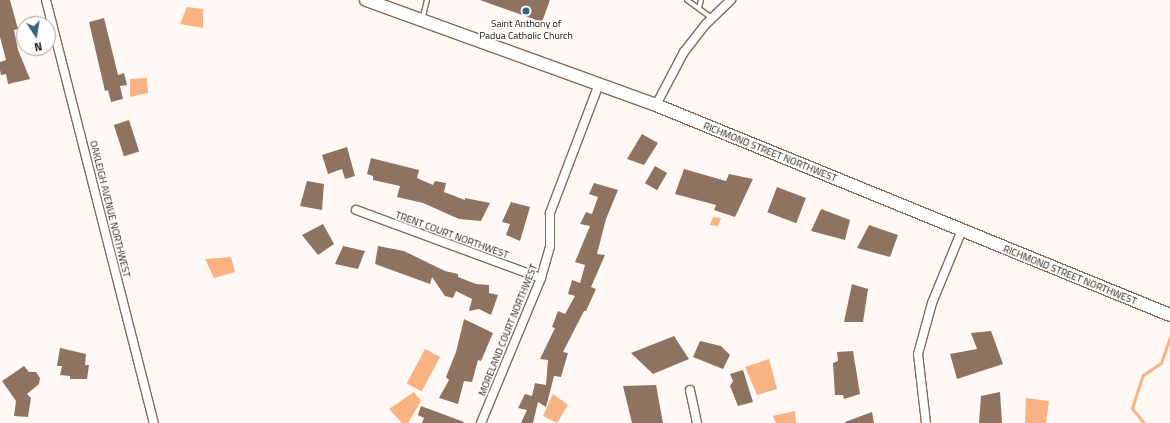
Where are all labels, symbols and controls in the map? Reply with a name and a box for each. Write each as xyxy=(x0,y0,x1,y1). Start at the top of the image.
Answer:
marker: Saint Anthony of Padua Catholic Church xyxy=(521,6,531,16)
north arrow xyxy=(16,16,56,56)
place label: Saint Anthony of Padua Catholic Church xyxy=(479,17,573,40)
text: N xyxy=(33,38,44,55)
street label: RICHMOND STREET NORTHWEST xyxy=(701,120,839,184)
street label: OAKLEIGH AVENUE NORTHWEST xyxy=(87,139,133,279)
street label: TRENT COURT NORTHWEST xyxy=(394,209,510,261)
street label: RICHMOND STREET NORTHWEST xyxy=(1001,243,1139,307)
street label: MORELAND COURT NORTHWEST xyxy=(476,262,540,398)

